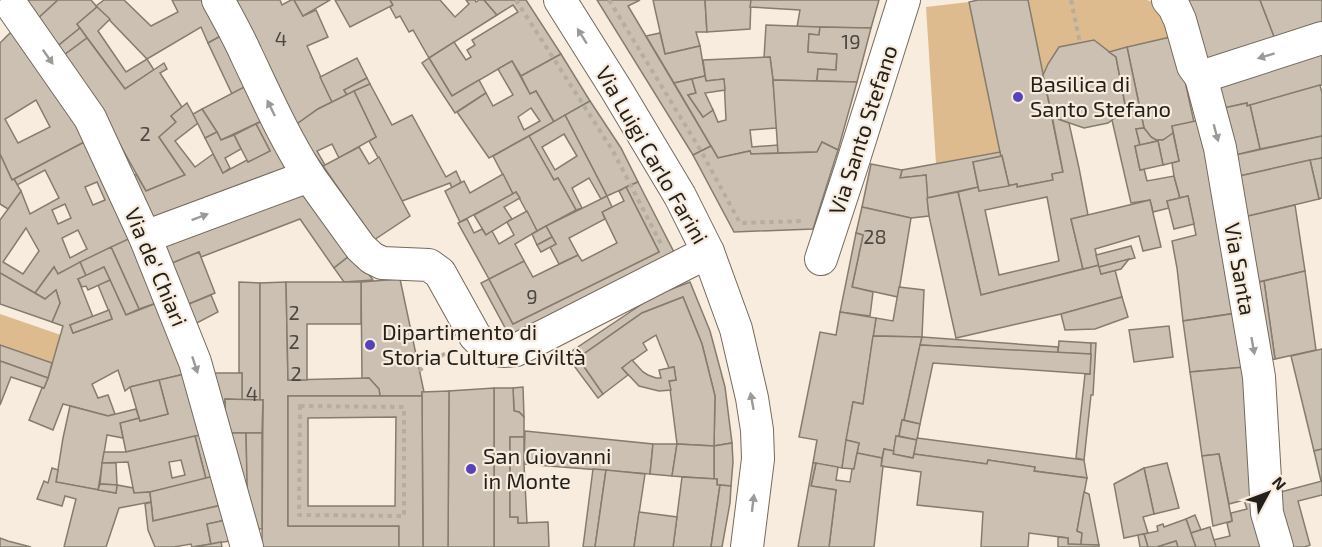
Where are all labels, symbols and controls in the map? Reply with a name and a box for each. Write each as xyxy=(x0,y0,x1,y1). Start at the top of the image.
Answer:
house number: 4 xyxy=(275,26,287,50)
one-way arrow xyxy=(577,28,588,44)
house number: 19 xyxy=(841,29,861,53)
street label: Via Santo Stefano xyxy=(822,42,902,218)
one-way arrow xyxy=(42,49,54,65)
one-way arrow xyxy=(1257,52,1275,61)
street label: Via Luigi Carlo Farini xyxy=(591,61,714,248)
place label: Basilica di Santo Stefano xyxy=(1030,70,1171,121)
marker: Basilica di Santo Stefano xyxy=(1011,90,1025,104)
one-way arrow xyxy=(267,99,276,116)
house number: 2 xyxy=(139,121,151,145)
one-way arrow xyxy=(1212,124,1221,142)
street label: Via de' Chiari xyxy=(120,203,194,330)
one-way arrow xyxy=(191,211,209,221)
street label: Via Santa xyxy=(1220,221,1262,317)
house number: 28 xyxy=(863,224,887,248)
house number: 9 xyxy=(526,284,538,308)
house number: 2 xyxy=(288,300,300,324)
place label: Dipartimento di Storia Culture Civiltà xyxy=(382,318,586,369)
house number: 2 xyxy=(288,329,300,353)
one-way arrow xyxy=(1249,336,1258,355)
marker: Dipartimento di Storia Culture Civiltà xyxy=(363,338,377,352)
one-way arrow xyxy=(191,356,200,374)
house number: 2 xyxy=(290,361,302,385)
house number: 4 xyxy=(246,381,258,405)
one-way arrow xyxy=(747,391,756,410)
place label: San Giovanni in Monte xyxy=(483,442,611,493)
marker: San Giovanni in Monte xyxy=(464,462,478,476)
north arrow xyxy=(1238,463,1298,523)
text: N xyxy=(1269,472,1291,493)
one-way arrow xyxy=(748,493,757,512)

